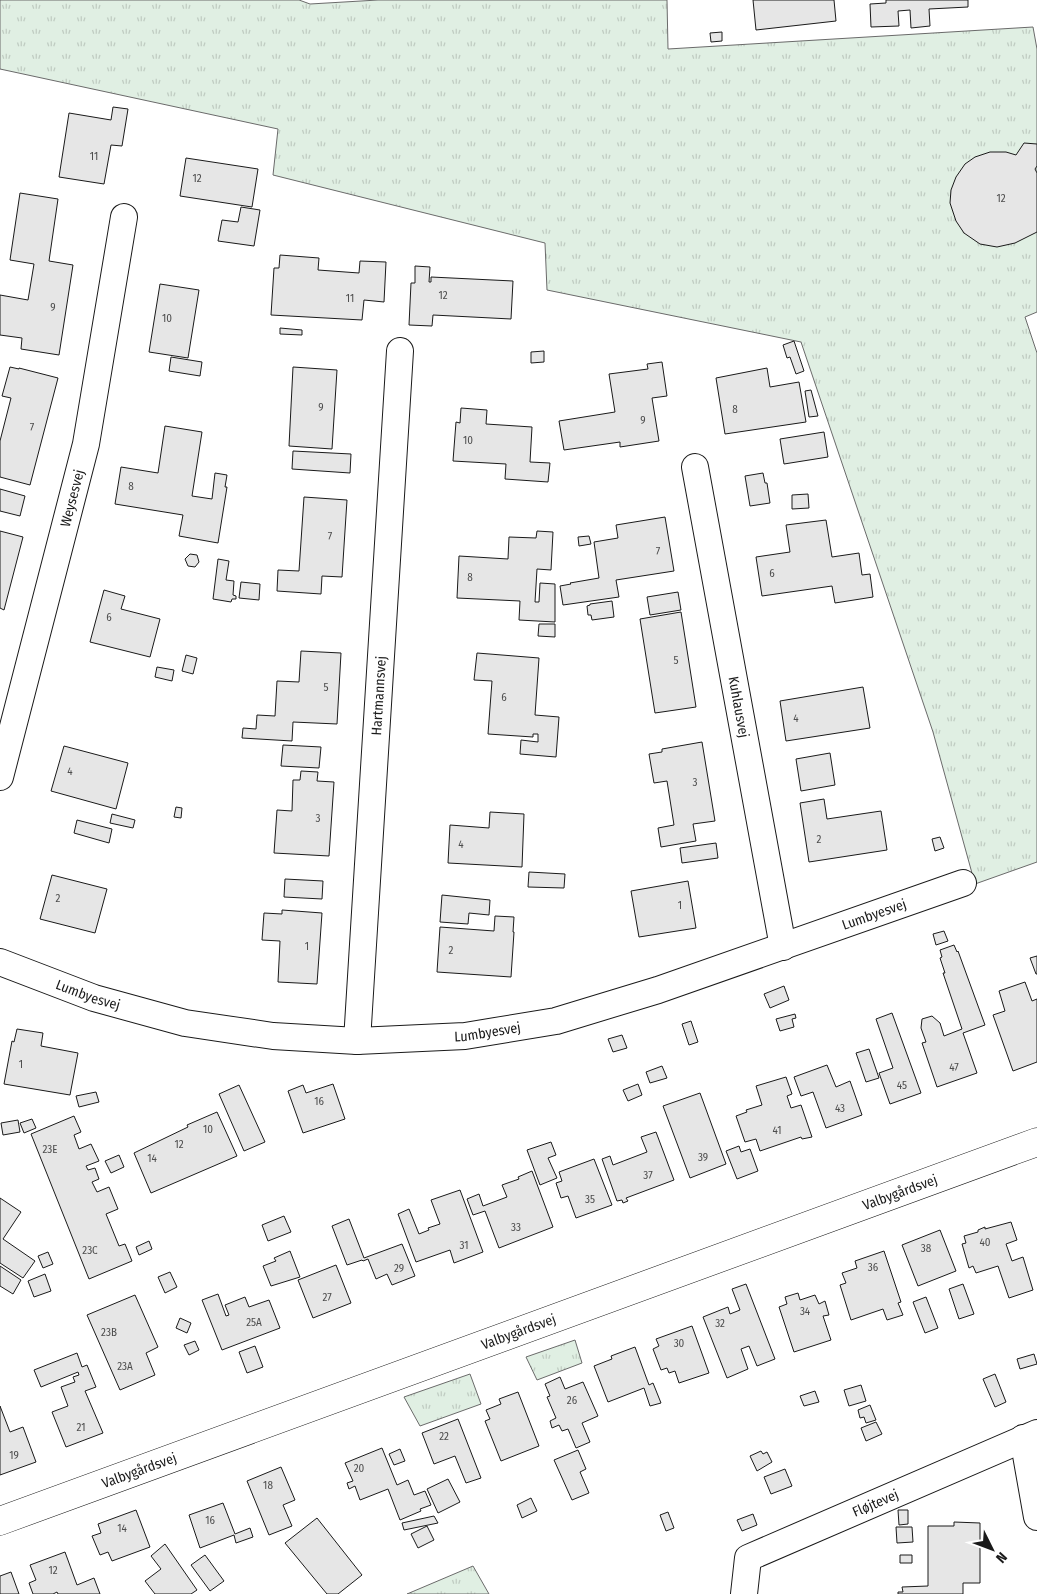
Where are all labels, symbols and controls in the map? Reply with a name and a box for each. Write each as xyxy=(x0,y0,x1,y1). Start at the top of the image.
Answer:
house number: 11 xyxy=(90,150,98,163)
house number: 12 xyxy=(192,172,202,185)
house number: 12 xyxy=(996,192,1006,205)
house number: 12 xyxy=(438,289,448,302)
house number: 11 xyxy=(346,292,354,305)
house number: 9 xyxy=(50,301,56,314)
house number: 10 xyxy=(162,312,172,325)
house number: 9 xyxy=(318,401,324,414)
house number: 8 xyxy=(732,403,738,416)
house number: 9 xyxy=(640,414,646,427)
house number: 7 xyxy=(30,421,35,434)
house number: 10 xyxy=(463,434,473,447)
street label: Weysesvej xyxy=(56,468,88,529)
house number: 8 xyxy=(128,480,134,493)
house number: 7 xyxy=(328,530,333,543)
house number: 7 xyxy=(656,545,661,558)
house number: 6 xyxy=(769,567,775,580)
house number: 8 xyxy=(467,571,473,584)
house number: 6 xyxy=(106,611,112,624)
house number: 5 xyxy=(673,654,679,667)
street label: Hartmannsvej xyxy=(368,655,389,736)
street label: Kuhlausvej xyxy=(725,675,753,739)
house number: 5 xyxy=(323,681,329,694)
house number: 6 xyxy=(501,691,507,704)
house number: 4 xyxy=(793,712,799,725)
house number: 4 xyxy=(67,765,73,778)
house number: 3 xyxy=(693,776,698,789)
house number: 3 xyxy=(316,812,321,825)
house number: 2 xyxy=(817,833,822,846)
house number: 4 xyxy=(458,838,464,851)
house number: 2 xyxy=(56,892,61,905)
street label: Lumbyesvej xyxy=(840,895,908,933)
house number: 1 xyxy=(678,899,682,912)
house number: 1 xyxy=(305,940,309,953)
house number: 2 xyxy=(449,944,454,957)
street label: Lumbyesvej xyxy=(53,976,122,1013)
street label: Lumbyesvej xyxy=(454,1018,522,1045)
house number: 1 xyxy=(19,1058,23,1071)
house number: 47 xyxy=(949,1061,959,1074)
house number: 45 xyxy=(897,1079,907,1092)
house number: 16 xyxy=(314,1095,324,1108)
house number: 43 xyxy=(835,1102,845,1115)
house number: 10 xyxy=(203,1123,213,1136)
house number: 41 xyxy=(772,1124,782,1137)
house number: 12 xyxy=(174,1138,184,1151)
house number: 23E xyxy=(43,1143,57,1156)
house number: 39 xyxy=(698,1151,708,1164)
house number: 14 xyxy=(147,1152,157,1165)
house number: 37 xyxy=(643,1169,653,1182)
street label: Valbygårdsvej xyxy=(860,1171,939,1214)
house number: 35 xyxy=(585,1193,595,1206)
house number: 33 xyxy=(511,1221,521,1234)
house number: 40 xyxy=(979,1236,991,1249)
house number: 31 xyxy=(460,1239,469,1252)
house number: 38 xyxy=(921,1242,932,1255)
house number: 23C xyxy=(82,1244,98,1257)
house number: 36 xyxy=(868,1261,879,1274)
house number: 29 xyxy=(394,1262,404,1275)
house number: 27 xyxy=(322,1291,332,1304)
house number: 34 xyxy=(800,1305,811,1318)
street label: Valbygårdsvej xyxy=(479,1310,558,1353)
house number: 25A xyxy=(246,1316,262,1329)
house number: 32 xyxy=(715,1317,725,1330)
house number: 23B xyxy=(101,1326,117,1339)
house number: 30 xyxy=(674,1337,685,1350)
house number: 23A xyxy=(117,1360,133,1373)
house number: 26 xyxy=(567,1394,578,1407)
house number: 21 xyxy=(77,1421,85,1434)
house number: 22 xyxy=(439,1430,449,1443)
house number: 19 xyxy=(9,1449,19,1462)
street label: Valbygårdsvej xyxy=(99,1449,179,1492)
house number: 20 xyxy=(354,1462,365,1475)
house number: 18 xyxy=(263,1479,273,1492)
street label: Fløjtevej xyxy=(850,1485,901,1520)
house number: 16 xyxy=(205,1514,215,1527)
house number: 14 xyxy=(117,1522,127,1535)
north arrow xyxy=(967,1524,1017,1574)
text: N xyxy=(992,1549,1010,1566)
house number: 12 xyxy=(48,1564,58,1577)

